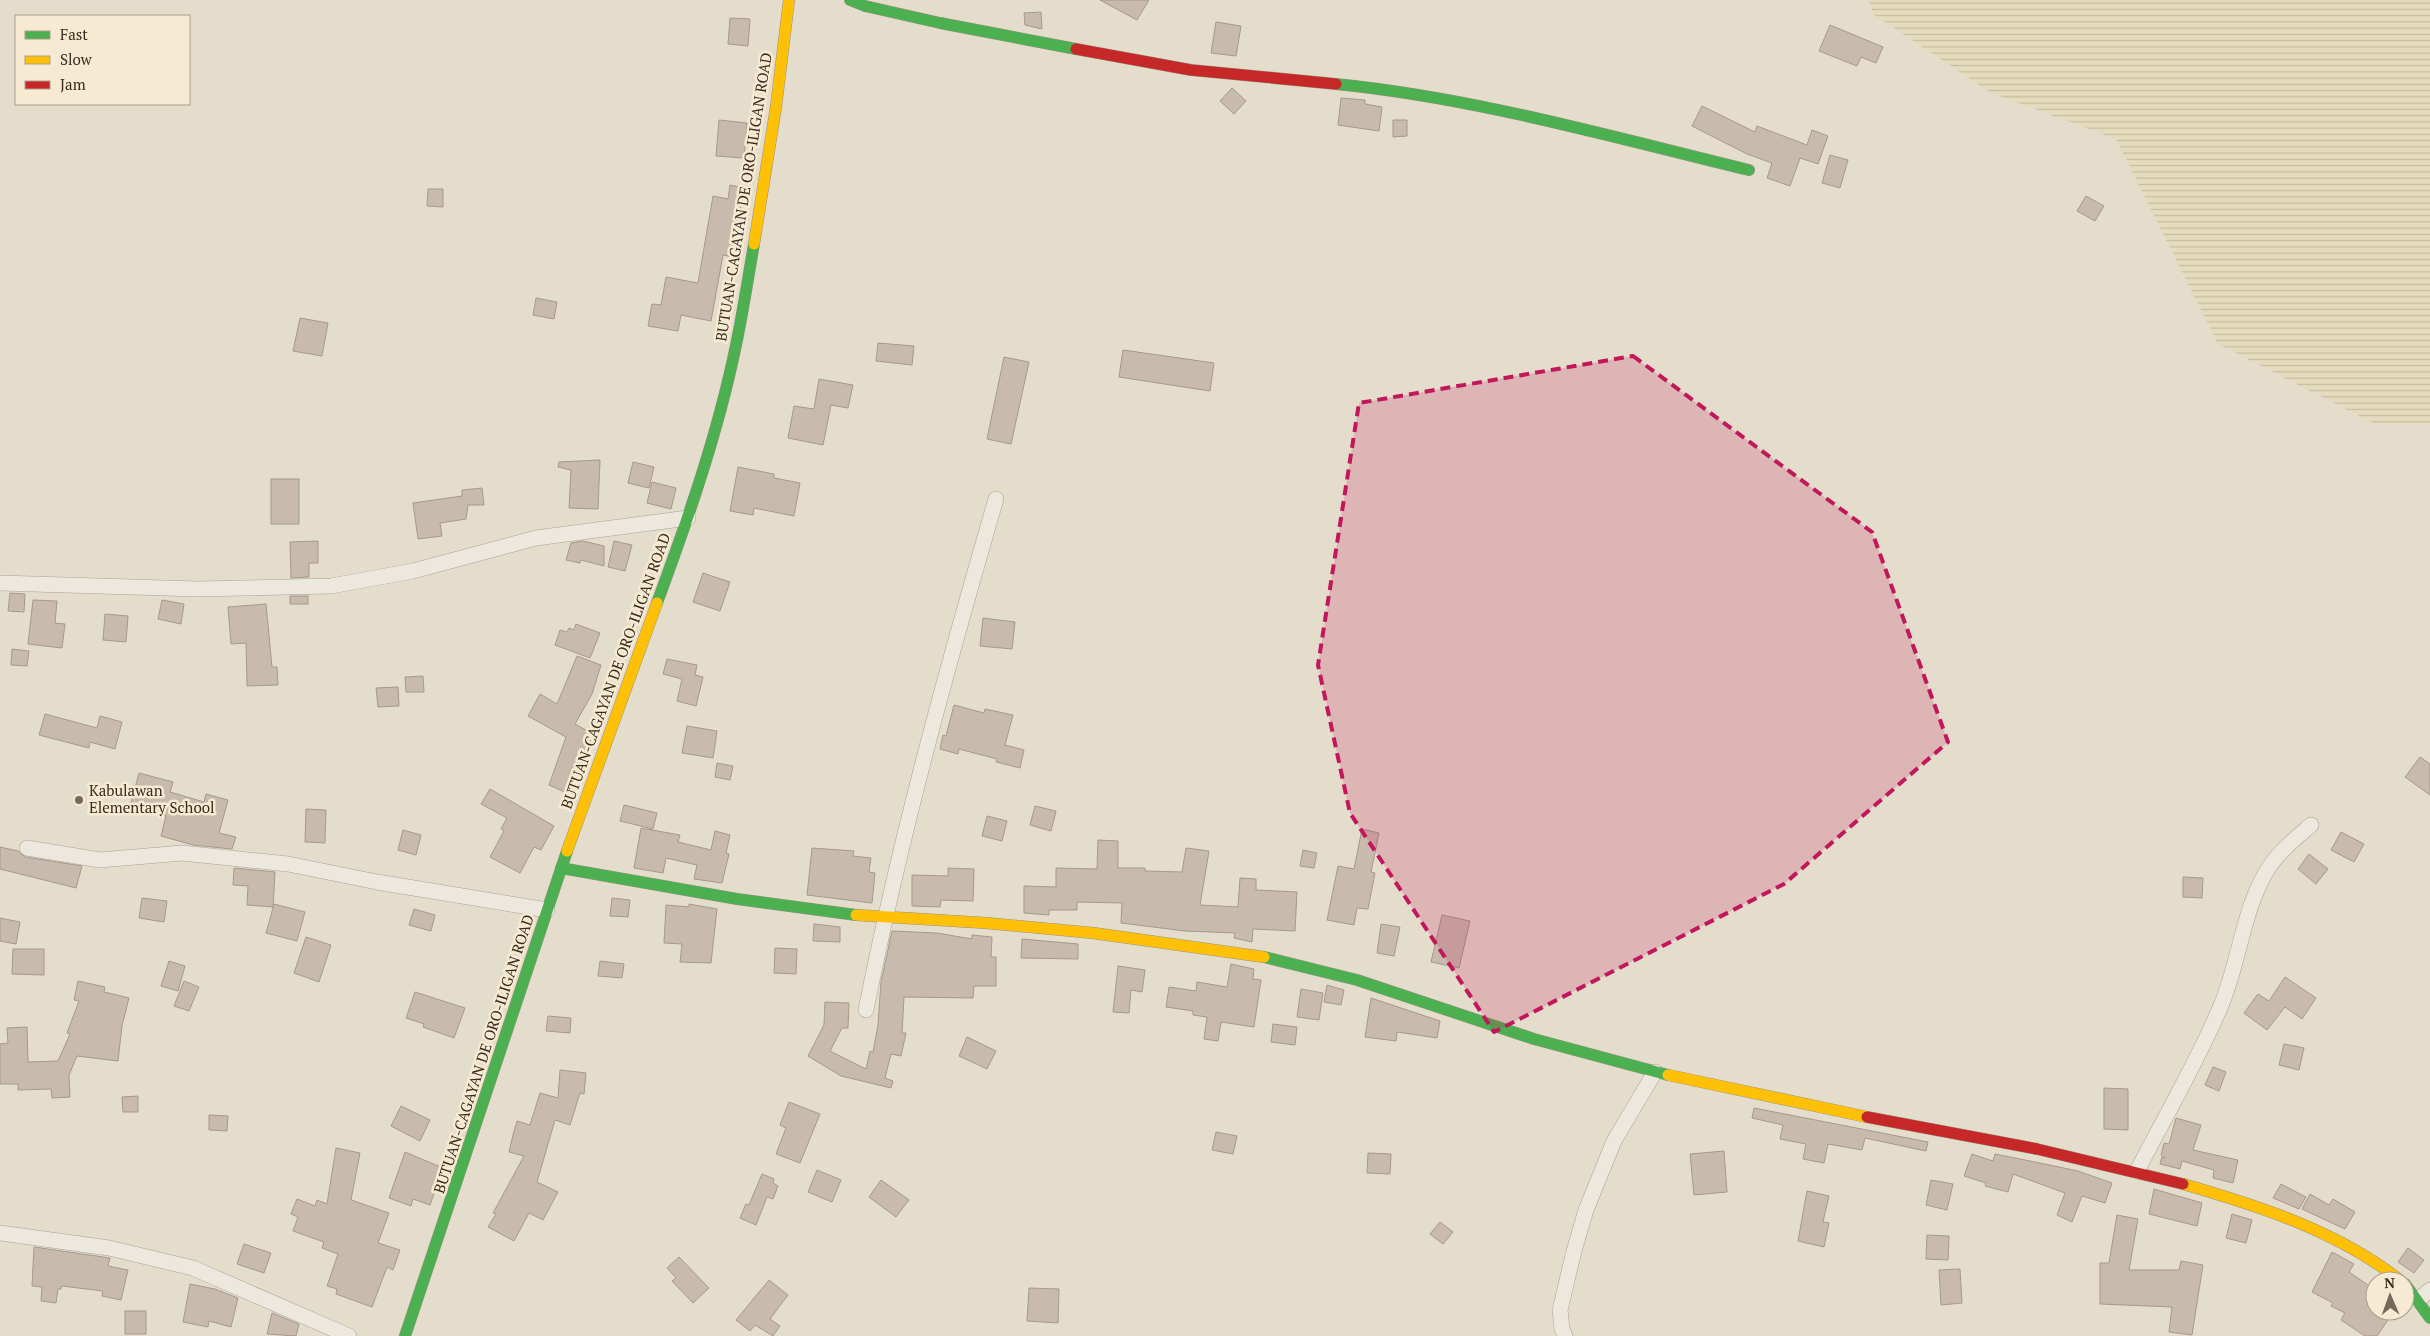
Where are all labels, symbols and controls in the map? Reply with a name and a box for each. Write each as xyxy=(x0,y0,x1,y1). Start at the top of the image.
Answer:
legend xyxy=(15,15,190,105)
text: Fast xyxy=(60,24,88,44)
text: Slow xyxy=(60,49,93,69)
street label: BUTUAN-CAGAYAN DE ORO-ILIGAN ROAD xyxy=(710,51,776,343)
text: Jam xyxy=(60,74,86,94)
street label: BUTUAN-CAGAYAN DE ORO-ILIGAN ROAD xyxy=(556,530,674,811)
place label: Kabulawan Elementary School xyxy=(89,780,215,817)
marker: Kabulawan Elementary School xyxy=(73,794,85,806)
street label: BUTUAN-CAGAYAN DE ORO-ILIGAN ROAD xyxy=(428,912,538,1196)
north arrow xyxy=(2365,1271,2415,1321)
text: N xyxy=(2384,1273,2396,1292)

